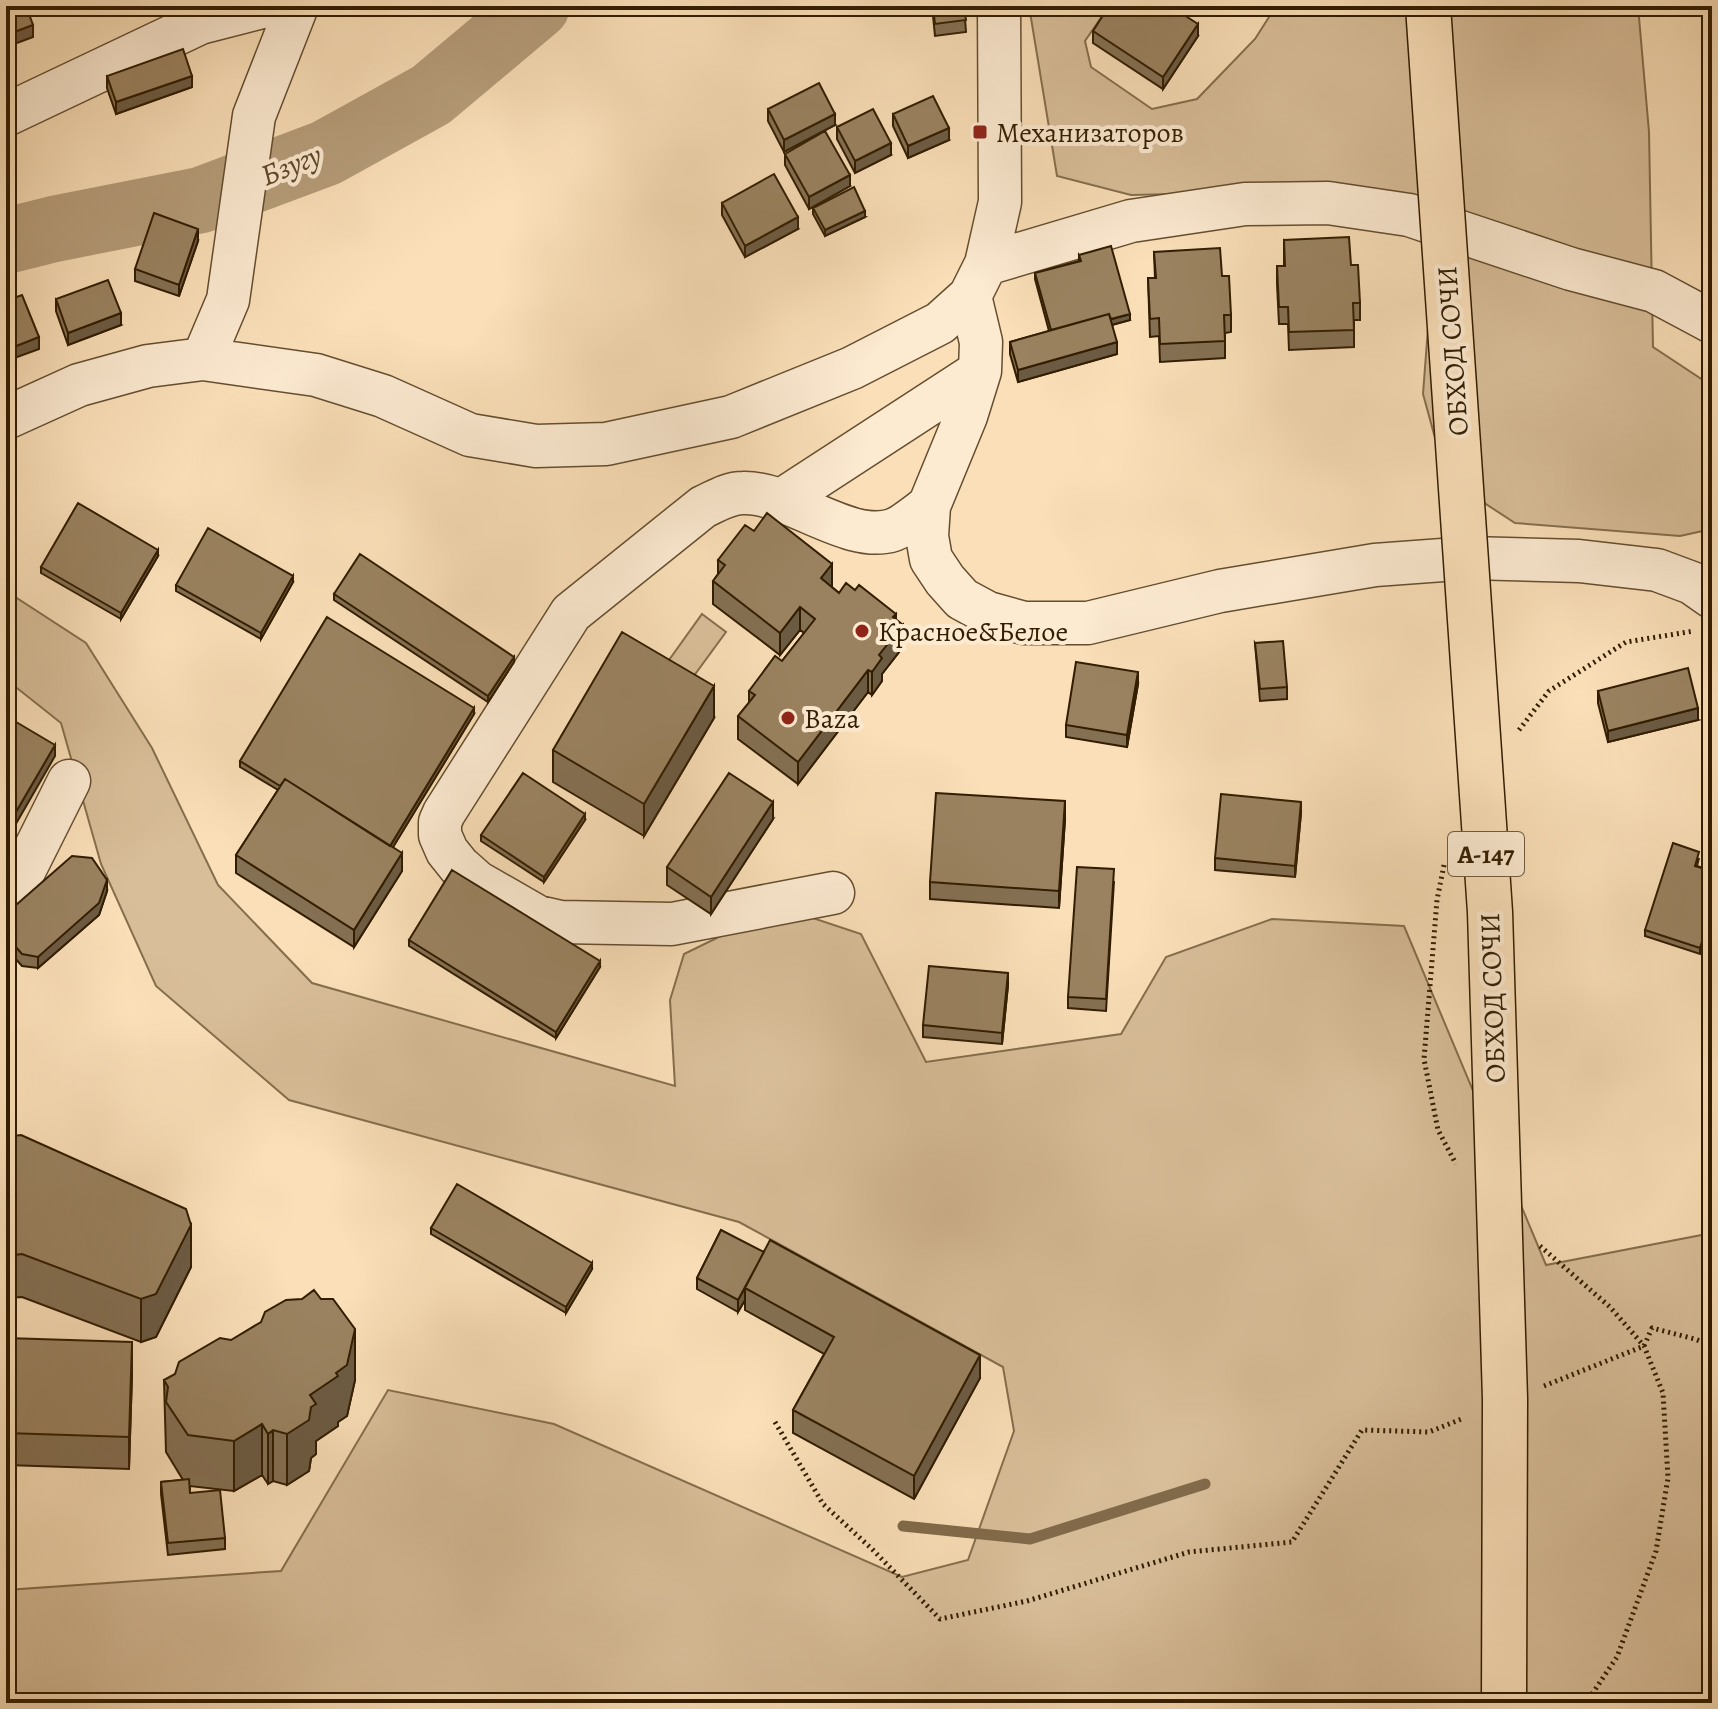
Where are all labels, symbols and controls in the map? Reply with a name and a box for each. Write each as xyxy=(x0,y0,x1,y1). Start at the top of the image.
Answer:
place label: Механизаторов xyxy=(996,114,1184,152)
marker: Механизаторов xyxy=(971,123,989,141)
water label: Бзугу xyxy=(255,134,328,195)
street label: ОБХОД СОЧИ xyxy=(1428,265,1478,437)
place label: Красное&Белое xyxy=(878,613,1068,651)
marker: Красное&Белое xyxy=(853,622,871,640)
place label: Baza xyxy=(804,700,860,738)
marker: Baza xyxy=(779,709,797,727)
road number: А-147 xyxy=(1448,832,1524,876)
street label: ОБХОД СОЧИ xyxy=(1471,912,1515,1084)

